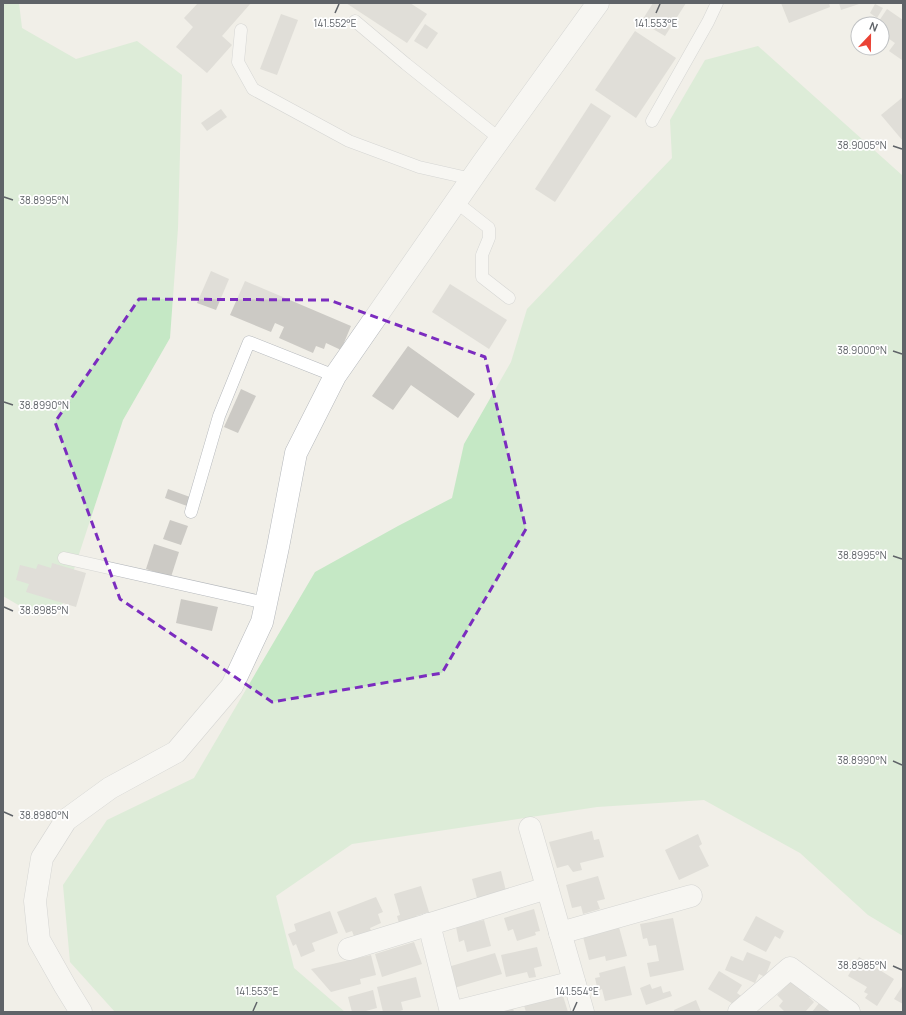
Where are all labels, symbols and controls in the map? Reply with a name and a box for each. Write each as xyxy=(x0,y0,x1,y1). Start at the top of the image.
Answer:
text: 141.552°E xyxy=(314,16,357,30)
text: 141.553°E xyxy=(634,16,678,30)
north arrow xyxy=(850,16,890,56)
text: N xyxy=(867,18,880,35)
text: 38.9005°N xyxy=(837,138,887,152)
text: 38.8995°N xyxy=(19,193,69,207)
text: 38.9000°N xyxy=(837,343,887,357)
text: 38.8990°N xyxy=(19,398,69,412)
text: 38.8995°N xyxy=(837,548,887,562)
text: 38.8985°N xyxy=(20,603,69,617)
text: 38.8990°N xyxy=(837,753,887,767)
text: 38.8980°N xyxy=(19,808,69,822)
text: 38.8985°N xyxy=(838,958,887,972)
text: 141.553°E xyxy=(235,984,279,998)
text: 141.554°E xyxy=(555,984,599,998)

